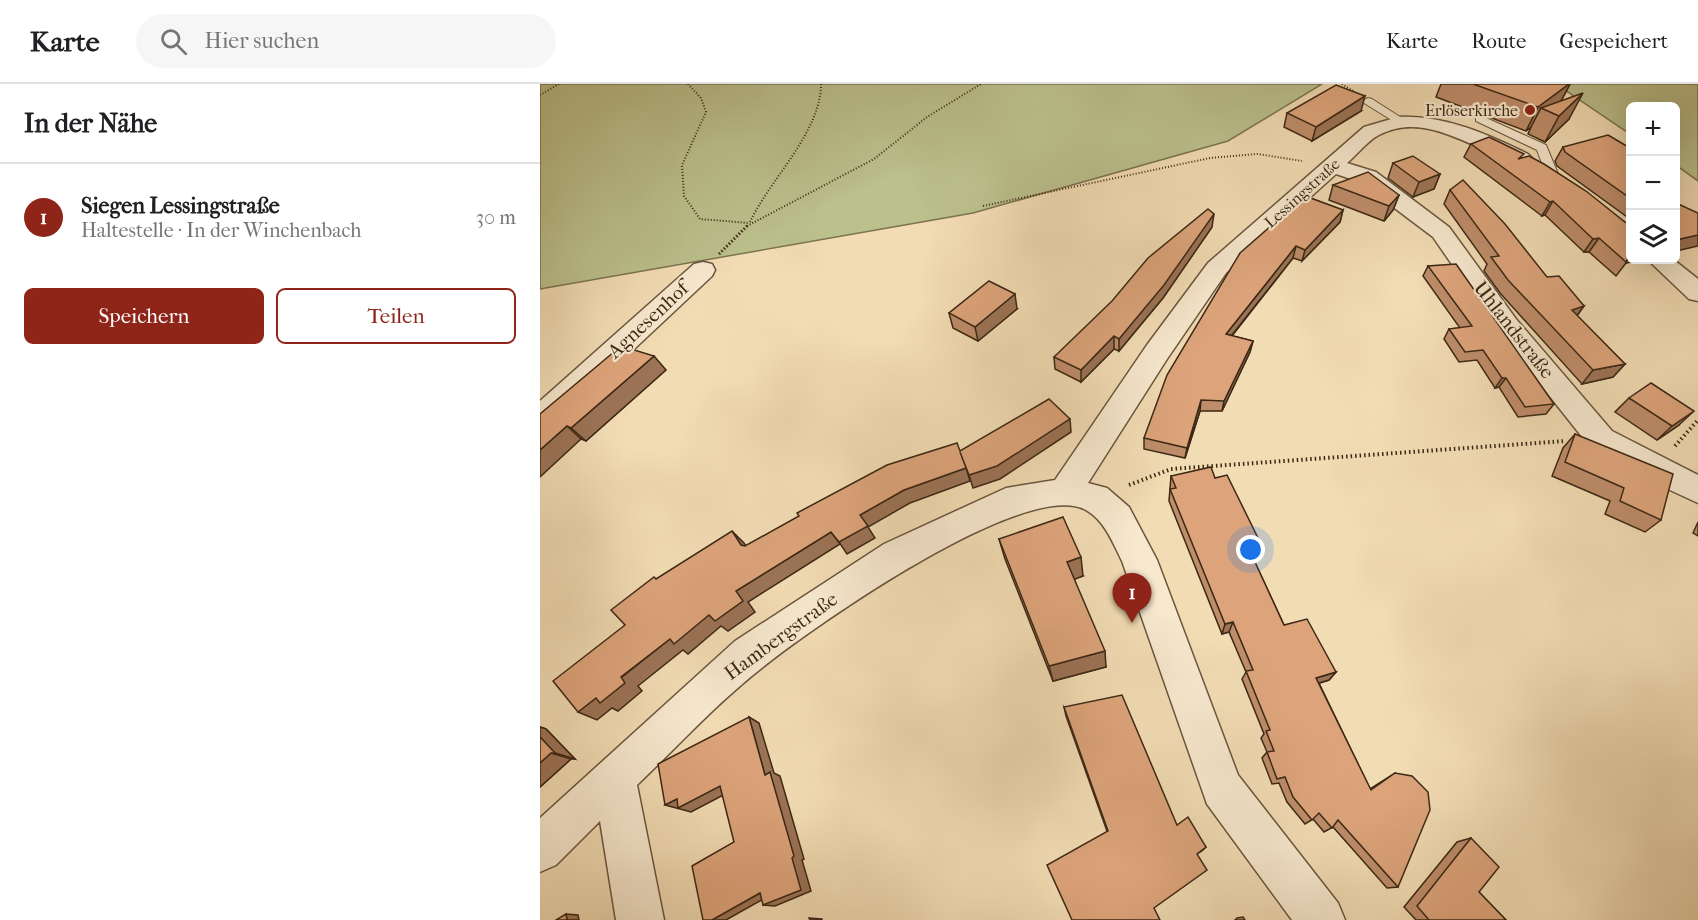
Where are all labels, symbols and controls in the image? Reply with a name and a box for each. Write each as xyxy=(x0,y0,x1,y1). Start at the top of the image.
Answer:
search box xyxy=(136,14,556,68)
text: Karte xyxy=(30,25,100,58)
icon: search xyxy=(157,25,190,58)
text: Hier suchen xyxy=(205,28,319,54)
text: Karte xyxy=(1386,29,1438,53)
text: Route xyxy=(1471,29,1526,53)
text: Gespeichert xyxy=(1559,29,1668,53)
place label: Erlöserkirche xyxy=(1425,101,1518,120)
map controls xyxy=(1626,102,1680,264)
button: + xyxy=(1626,102,1680,156)
marker: Erlöserkirche xyxy=(1523,103,1537,117)
text: In der Nähe xyxy=(24,108,157,139)
street label: Lessingstraße xyxy=(1261,154,1344,232)
button: − xyxy=(1626,156,1680,210)
text: Siegen Lessingstraße xyxy=(81,193,280,219)
text: 1 xyxy=(40,206,47,229)
text: 30 m xyxy=(476,206,516,229)
button: layers xyxy=(1626,210,1680,264)
text: Haltestelle · In der Winchenbach xyxy=(81,219,361,242)
street label: Agnesenhof xyxy=(602,274,696,364)
street label: Uhlandstraße xyxy=(1469,277,1559,383)
button: Speichern xyxy=(24,288,264,344)
button: Teilen xyxy=(276,288,516,344)
your location xyxy=(1236,535,1265,564)
pin: 1 xyxy=(1112,574,1152,623)
street label: Hambergstraße xyxy=(720,587,842,685)

